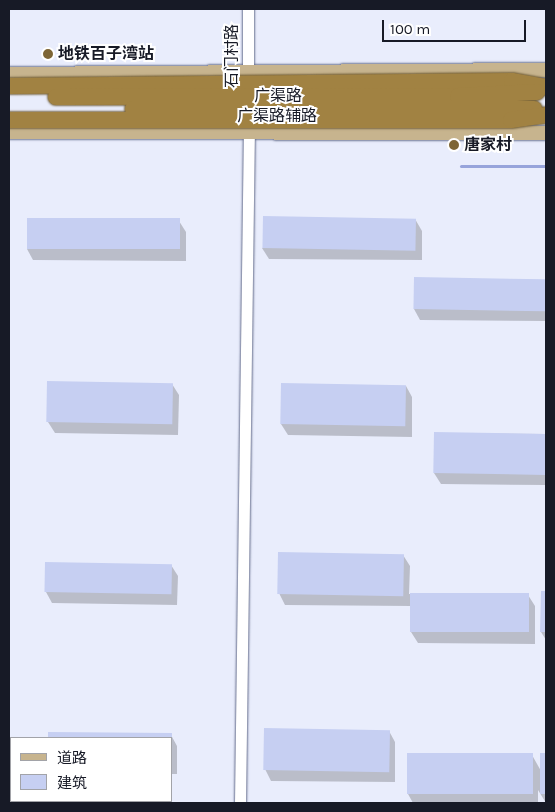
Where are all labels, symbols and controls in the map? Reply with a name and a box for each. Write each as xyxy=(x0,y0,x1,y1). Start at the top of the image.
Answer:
scale bar xyxy=(385,10,529,42)
text: 100 m xyxy=(390,20,430,38)
street label: 石门村路 xyxy=(222,24,242,88)
place label: 地铁百子湾站 xyxy=(58,44,154,64)
marker: 地铁百子湾站 xyxy=(42,48,54,60)
street label: 广渠路 xyxy=(254,86,302,106)
street label: 广渠路辅路 xyxy=(237,106,317,126)
place label: 唐家村 xyxy=(464,135,512,155)
marker: 唐家村 xyxy=(448,139,460,151)
legend xyxy=(10,737,172,802)
text: 道路 xyxy=(57,749,87,767)
text: 建筑 xyxy=(57,774,87,792)

